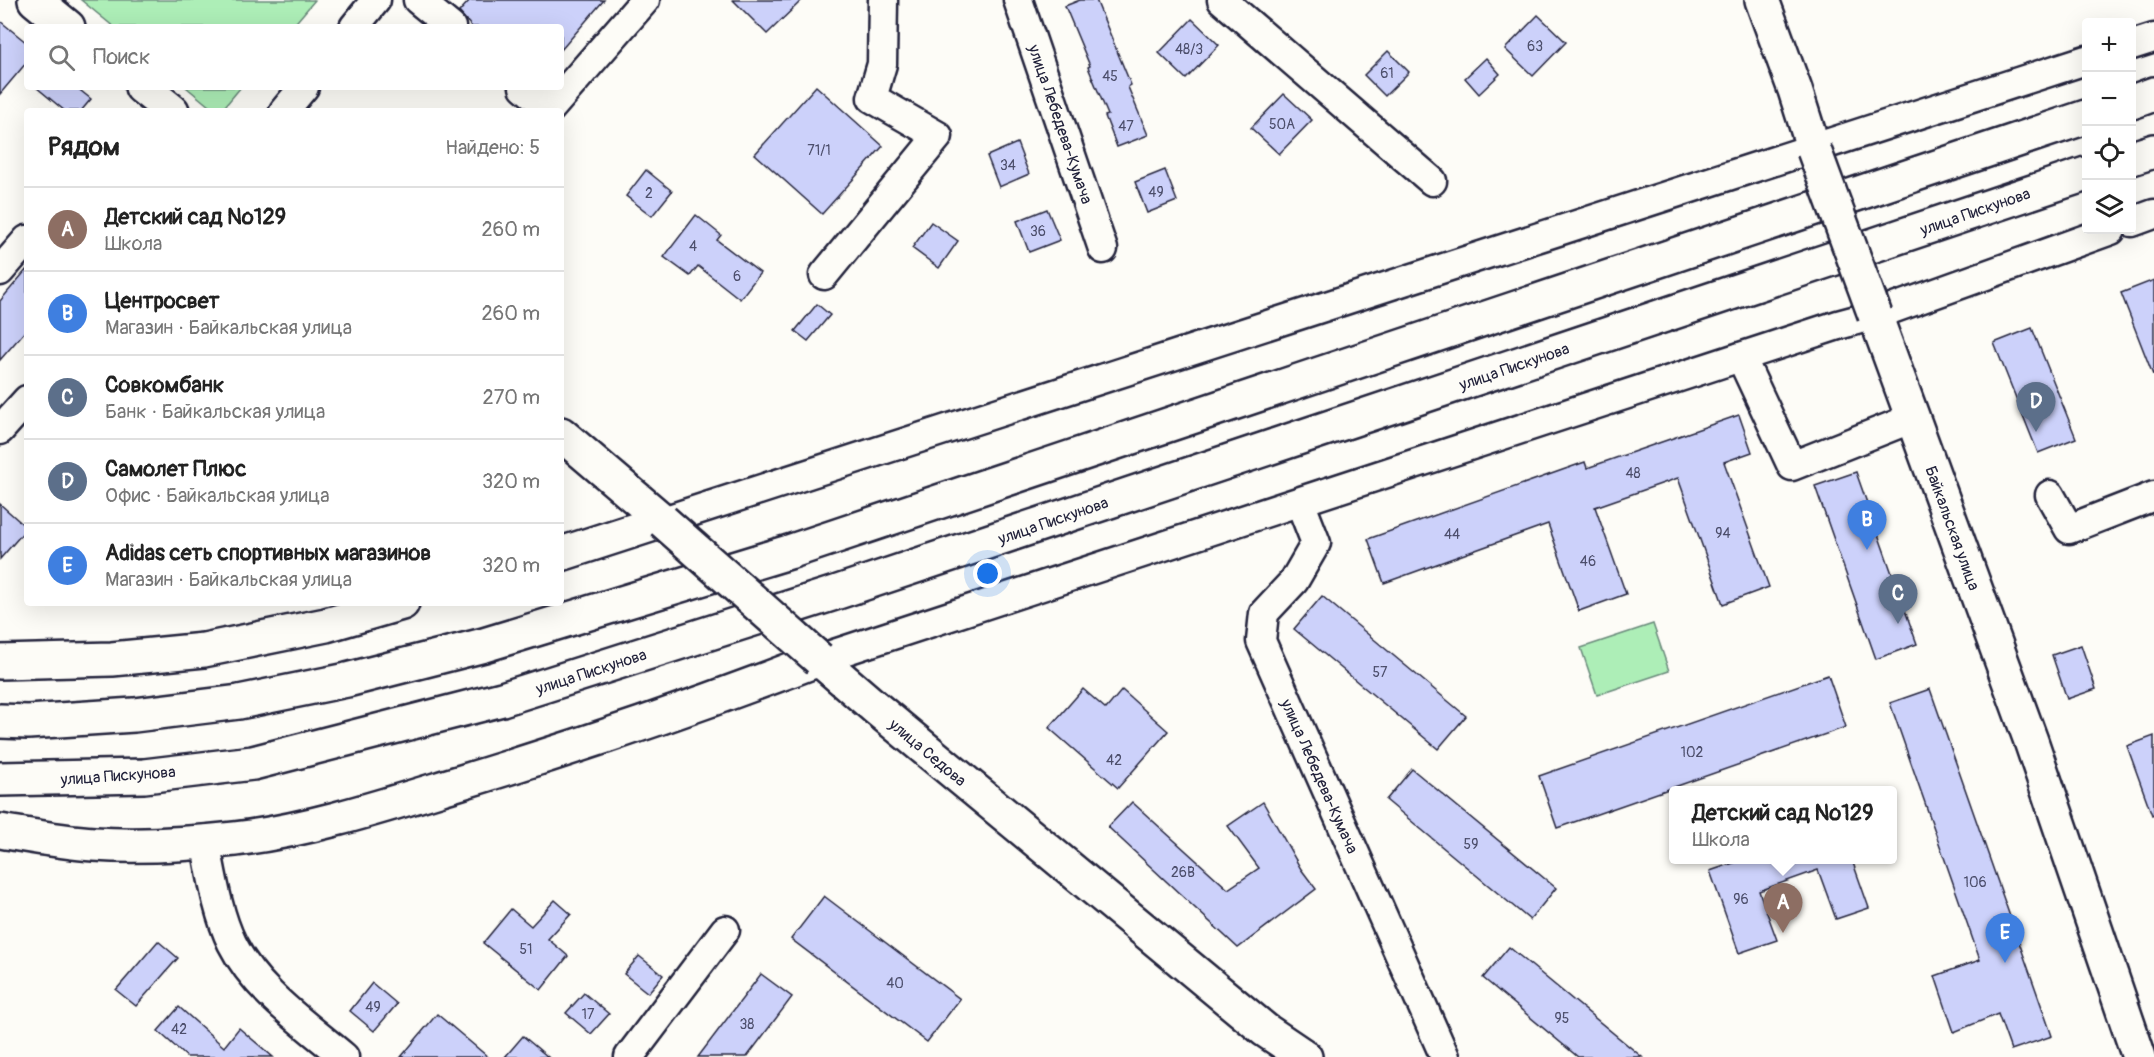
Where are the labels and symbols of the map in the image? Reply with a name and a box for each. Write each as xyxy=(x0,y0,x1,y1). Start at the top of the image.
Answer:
house number: 63 xyxy=(1527,38,1543,55)
street label: улица Лебедева-Кумача xyxy=(1023,41,1097,207)
house number: 48/3 xyxy=(1175,41,1203,58)
house number: 61 xyxy=(1380,65,1394,82)
house number: 45 xyxy=(1102,68,1118,85)
house number: 50А xyxy=(1269,116,1295,133)
house number: 47 xyxy=(1118,118,1134,135)
house number: 71/1 xyxy=(807,142,831,159)
house number: 34 xyxy=(1000,157,1016,174)
house number: 49 xyxy=(1148,184,1164,201)
street label: улица Пискунова xyxy=(1917,184,2033,240)
house number: 2 xyxy=(645,185,653,202)
house number: 36 xyxy=(1030,223,1046,240)
house number: 4 xyxy=(689,238,697,255)
house number: 6 xyxy=(733,268,741,285)
street label: улица Пискунова xyxy=(1456,339,1572,395)
pin: D xyxy=(2016,382,2056,432)
street label: Байкальская улица xyxy=(1920,463,1984,593)
house number: 48 xyxy=(1625,465,1641,482)
street label: улица Пискунова xyxy=(995,493,1111,549)
pin: B xyxy=(1848,500,1886,550)
house number: 94 xyxy=(1715,525,1731,542)
house number: 44 xyxy=(1444,526,1460,543)
house number: 46 xyxy=(1580,553,1596,570)
your location xyxy=(973,559,1002,588)
pin: C xyxy=(1878,574,1918,624)
street label: улица Пискунова xyxy=(533,645,649,700)
house number: 57 xyxy=(1373,664,1388,681)
street label: улица Лебедева-Кумача xyxy=(1276,695,1362,857)
street label: улица Седова xyxy=(884,714,970,791)
house number: 102 xyxy=(1681,744,1704,761)
house number: 42 xyxy=(1106,752,1122,769)
street label: улица Пискунова xyxy=(59,762,176,790)
house number: 59 xyxy=(1464,836,1478,853)
house number: 26В xyxy=(1171,864,1195,881)
house number: 106 xyxy=(1963,874,1987,891)
pin: A xyxy=(1764,884,1802,933)
house number: 96 xyxy=(1733,891,1749,908)
pin: E xyxy=(1986,914,2024,963)
house number: 51 xyxy=(519,941,533,958)
house number: 40 xyxy=(886,975,904,992)
house number: 49 xyxy=(365,999,381,1016)
house number: 17 xyxy=(582,1006,595,1023)
house number: 95 xyxy=(1555,1010,1569,1027)
house number: 38 xyxy=(740,1016,754,1033)
house number: 42 xyxy=(171,1021,187,1038)

